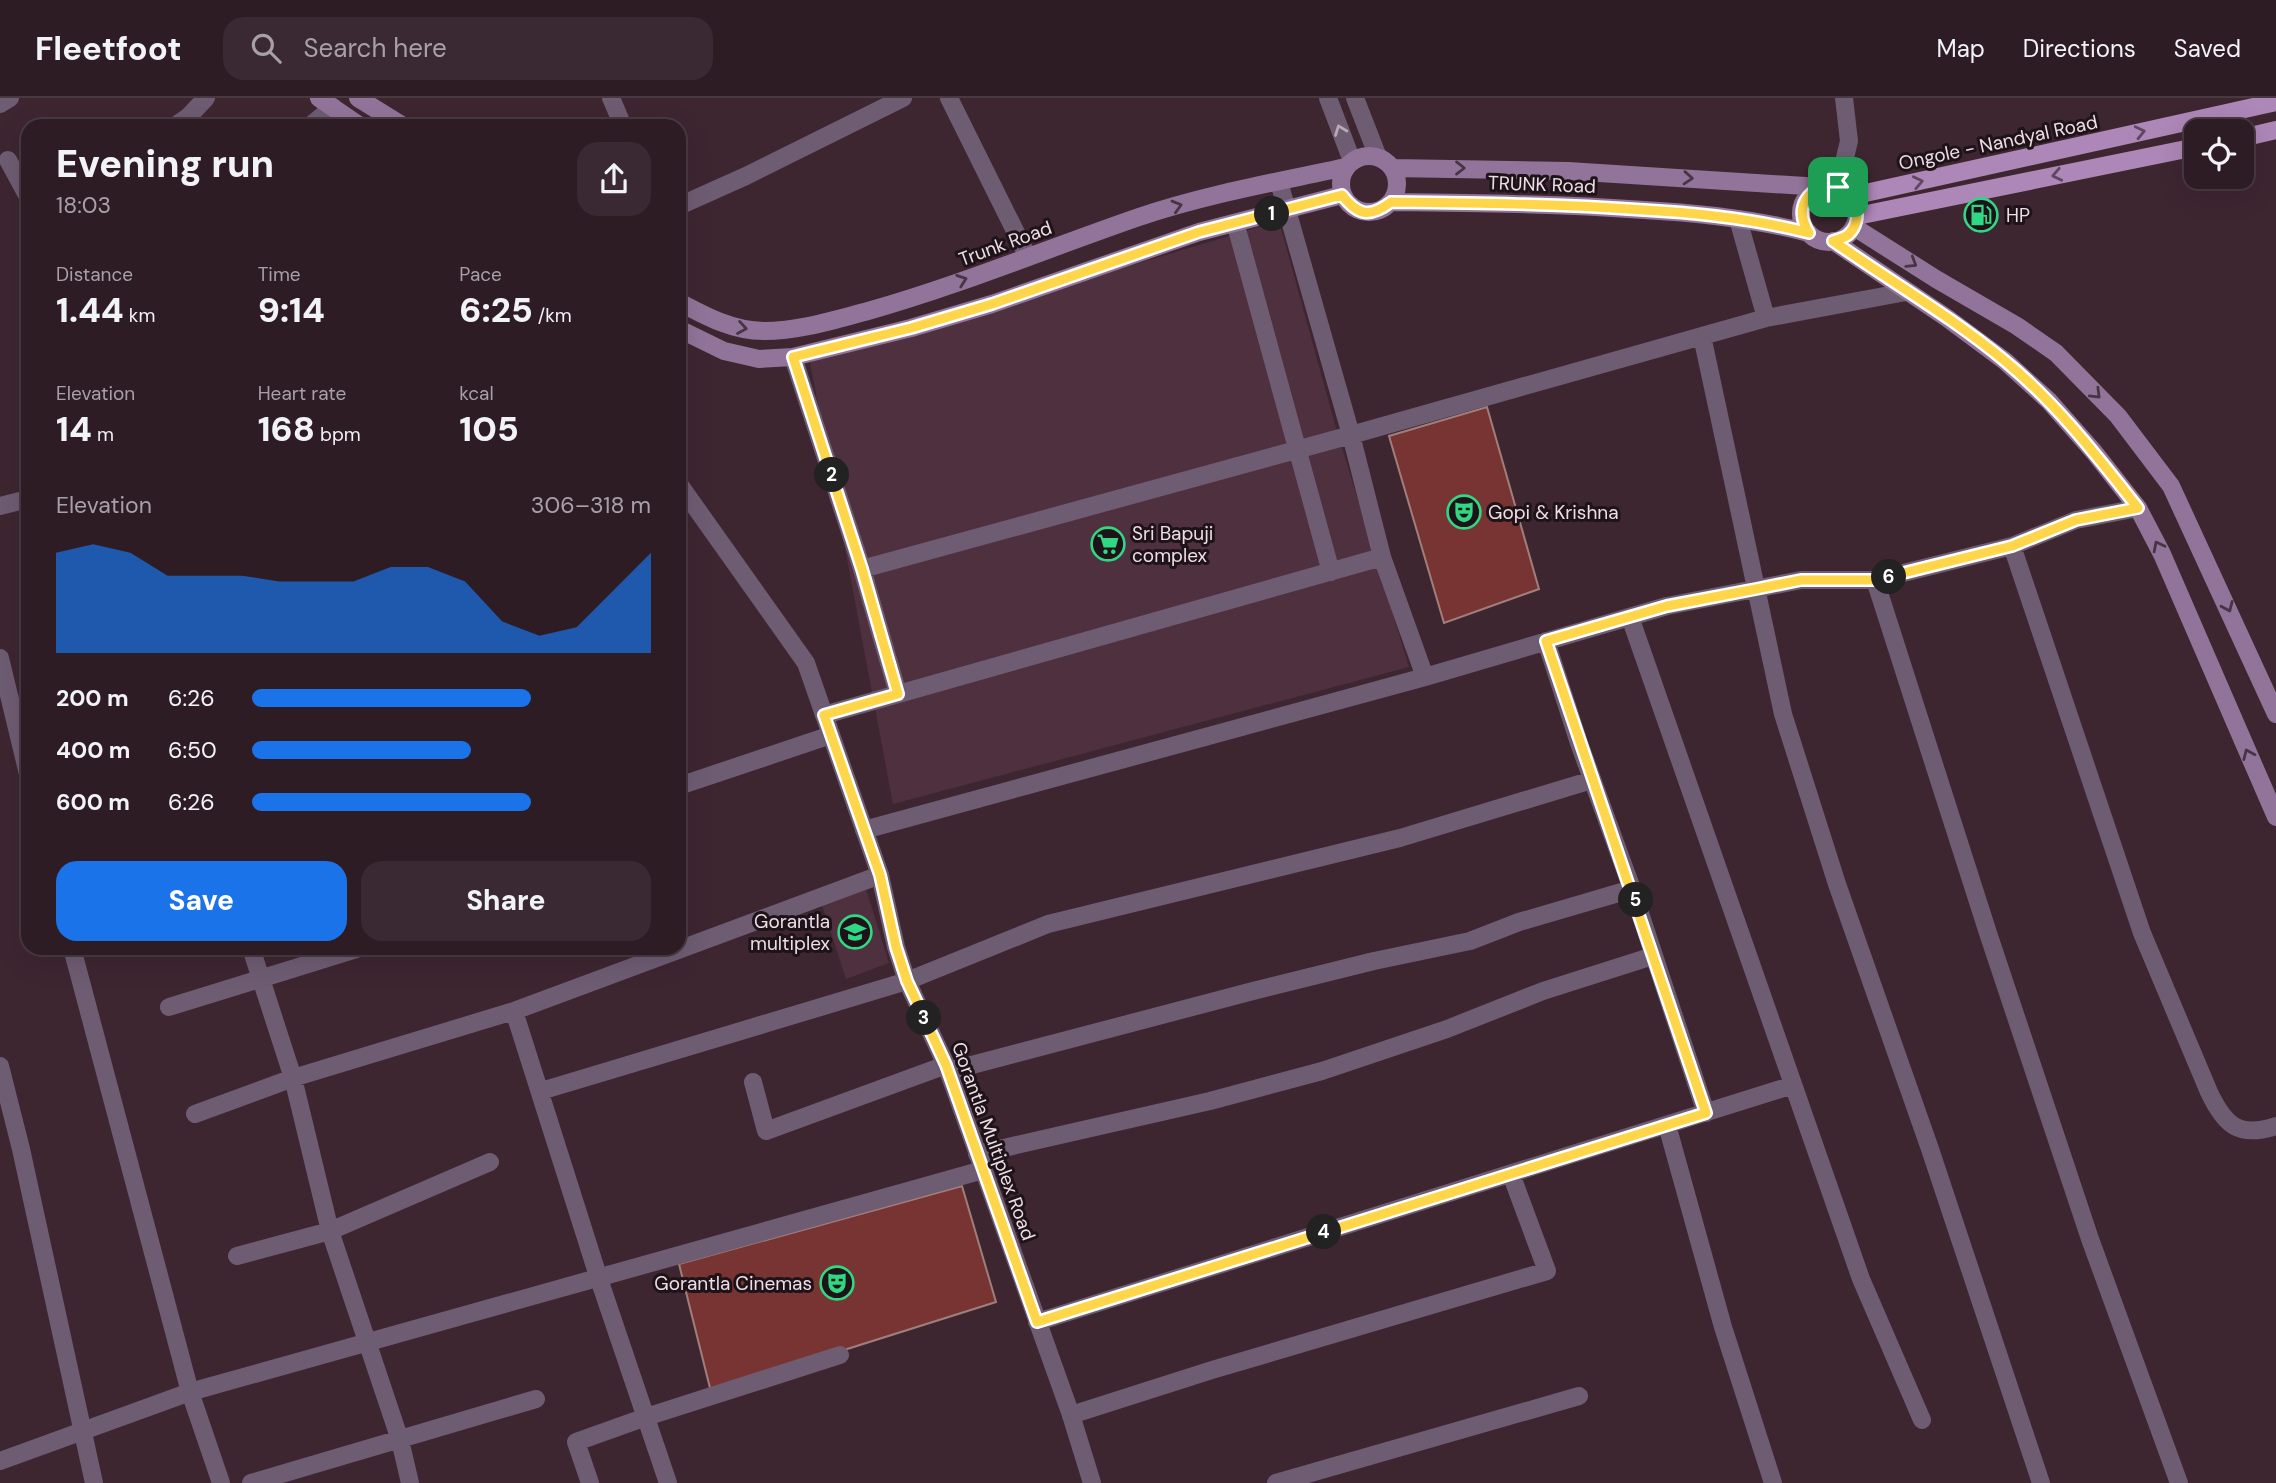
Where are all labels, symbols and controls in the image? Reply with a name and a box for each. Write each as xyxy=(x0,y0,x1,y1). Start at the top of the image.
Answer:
search box xyxy=(223,17,713,80)
text: Fleetfoot xyxy=(35,27,181,70)
icon: search xyxy=(247,29,285,67)
text: Search here xyxy=(303,31,447,65)
text: Map xyxy=(1937,33,1985,64)
text: Directions xyxy=(2023,33,2136,64)
text: Saved xyxy=(2174,33,2241,64)
street label: Ongole - Nandyal Road xyxy=(1896,109,2100,176)
map controls xyxy=(2184,119,2254,189)
button: locate xyxy=(2184,119,2254,189)
one-way arrow xyxy=(1334,124,1348,136)
one-way arrow xyxy=(2134,126,2146,141)
text: Evening run xyxy=(56,139,274,189)
button: share xyxy=(577,142,651,216)
pin xyxy=(1808,157,1868,217)
one-way arrow xyxy=(1456,160,1466,176)
one-way arrow xyxy=(2051,167,2063,182)
icon: arrive xyxy=(1819,168,1857,206)
street label: TRUNK Road xyxy=(1488,170,1596,199)
one-way arrow xyxy=(1682,171,1693,186)
one-way arrow xyxy=(1912,175,1924,190)
text: 18:03 xyxy=(56,190,111,220)
fuel station icon: HP xyxy=(1962,196,2000,234)
pin: 1 xyxy=(1254,197,1290,232)
one-way arrow xyxy=(1170,199,1182,214)
text: 1 xyxy=(1268,201,1275,226)
place label: HP xyxy=(2006,203,2030,228)
street label: Trunk Road xyxy=(955,215,1055,272)
one-way arrow xyxy=(1904,255,1917,268)
text: Distance xyxy=(56,262,133,287)
text: Time xyxy=(258,262,301,287)
text: Pace xyxy=(459,262,502,287)
one-way arrow xyxy=(955,274,967,288)
text: 1.44 xyxy=(56,287,124,333)
text: 9:14 xyxy=(258,287,325,333)
text: 6:25 xyxy=(459,287,533,333)
text: km xyxy=(124,303,155,328)
text: /km xyxy=(533,303,572,328)
one-way arrow xyxy=(736,320,748,335)
text: Elevation xyxy=(56,381,135,406)
text: Heart rate xyxy=(258,381,346,406)
text: kcal xyxy=(459,381,494,406)
one-way arrow xyxy=(2088,386,2101,399)
text: 14 xyxy=(56,406,92,452)
text: 168 xyxy=(258,406,315,452)
text: 105 xyxy=(459,406,519,452)
text: m xyxy=(92,422,114,447)
text: bpm xyxy=(315,422,361,447)
pin: 2 xyxy=(814,458,850,492)
text: 2 xyxy=(826,462,837,487)
text: Elevation xyxy=(56,490,152,520)
text: 306–318 m xyxy=(531,490,651,520)
theatre icon: Gopi & Krishna xyxy=(1445,493,1483,531)
place label: Gopi & Krishna xyxy=(1488,500,1619,525)
place label: Sri Bapuji complex xyxy=(1132,521,1213,568)
supermarket icon: Sri Bapuji complex xyxy=(1089,525,1127,563)
one-way arrow xyxy=(2152,541,2166,553)
pin: 6 xyxy=(1871,560,1906,594)
text: 6 xyxy=(1882,564,1895,589)
one-way arrow xyxy=(2220,599,2234,612)
text: 200 m xyxy=(56,683,129,713)
text: 6:26 xyxy=(168,683,215,713)
text: 400 m xyxy=(56,735,130,765)
text: 6:50 xyxy=(168,735,217,765)
one-way arrow xyxy=(2242,749,2256,762)
text: 600 m xyxy=(56,787,130,817)
text: 6:26 xyxy=(168,787,215,817)
button: Save xyxy=(56,861,347,941)
button: Share xyxy=(361,861,651,941)
pin: 5 xyxy=(1618,882,1654,918)
text: 5 xyxy=(1630,887,1641,912)
place label: Gorantla multiplex xyxy=(750,909,831,956)
school or university icon: Gorantla multiplex xyxy=(836,913,874,951)
pin: 3 xyxy=(906,1000,942,1035)
text: 3 xyxy=(918,1005,929,1030)
street label: Gorantla Multiplex Road xyxy=(946,1039,1041,1244)
pin: 4 xyxy=(1306,1214,1342,1250)
text: 4 xyxy=(1317,1219,1330,1244)
theatre icon: Gorantla Cinemas xyxy=(818,1264,856,1302)
place label: Gorantla Cinemas xyxy=(654,1271,812,1296)

